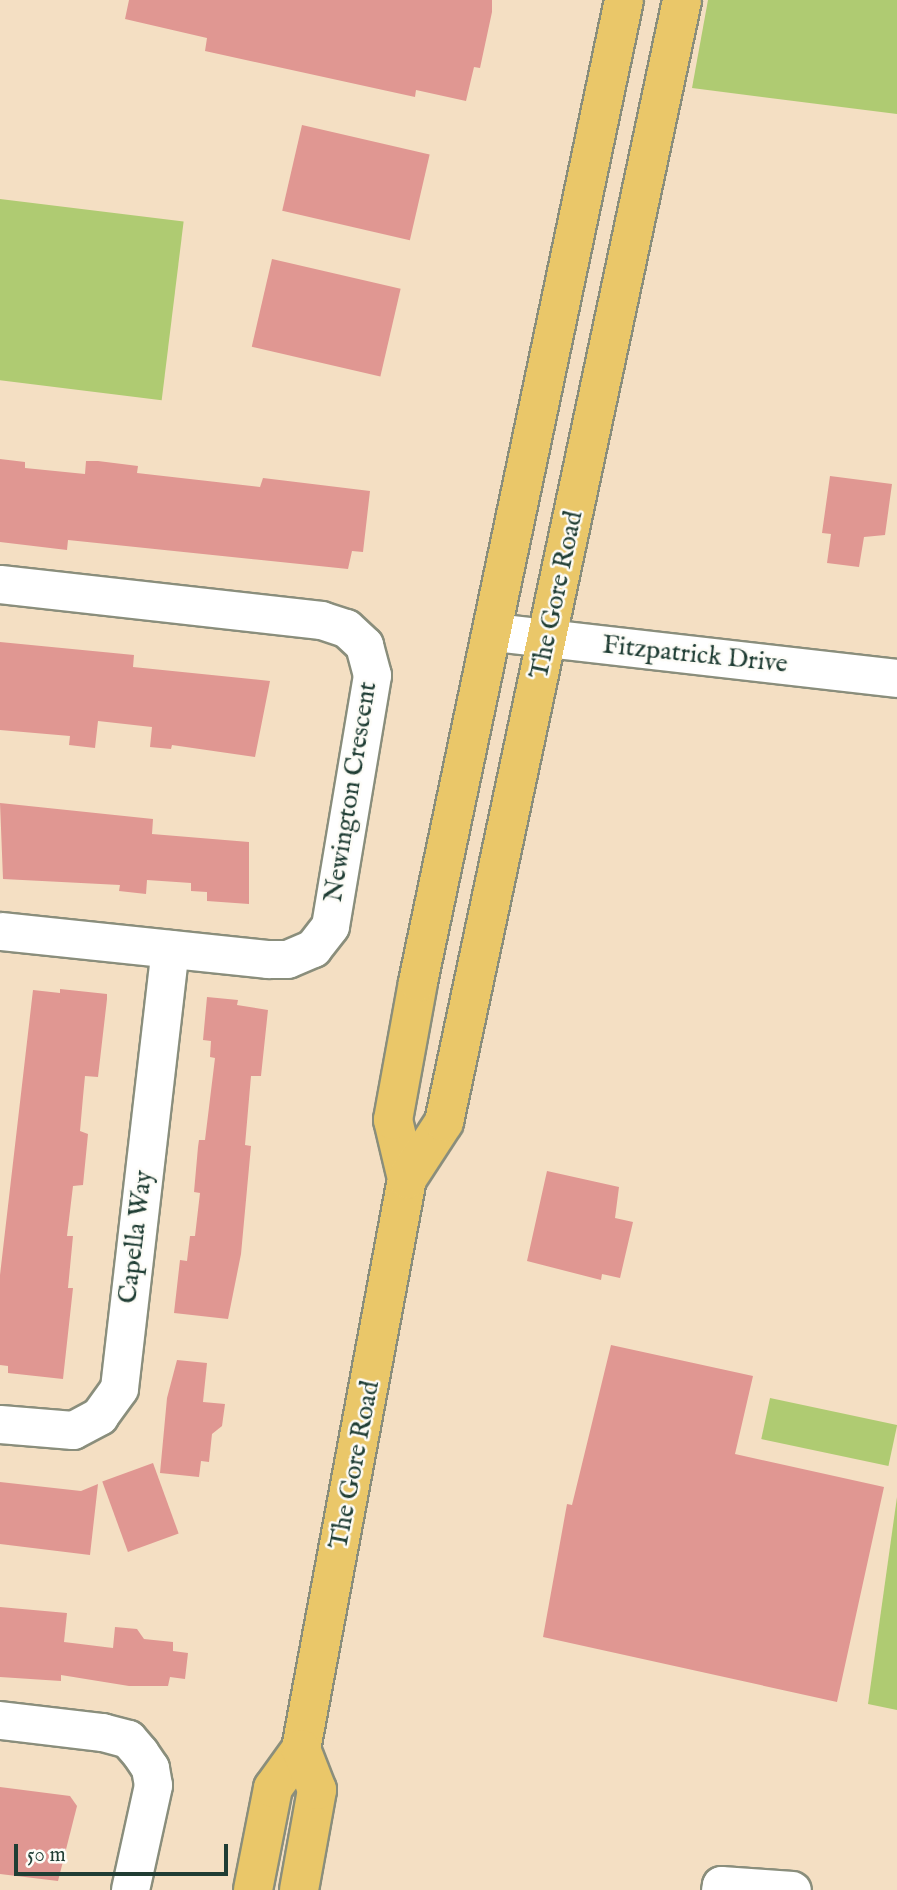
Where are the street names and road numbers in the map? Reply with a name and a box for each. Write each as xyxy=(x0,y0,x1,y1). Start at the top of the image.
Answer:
street label: The Gore Road xyxy=(524,508,590,682)
street label: Fitzpatrick Drive xyxy=(601,630,789,680)
street label: Newington Crescent xyxy=(318,679,384,905)
street label: Capella Way xyxy=(112,1169,160,1305)
street label: The Gore Road xyxy=(323,1378,387,1552)

